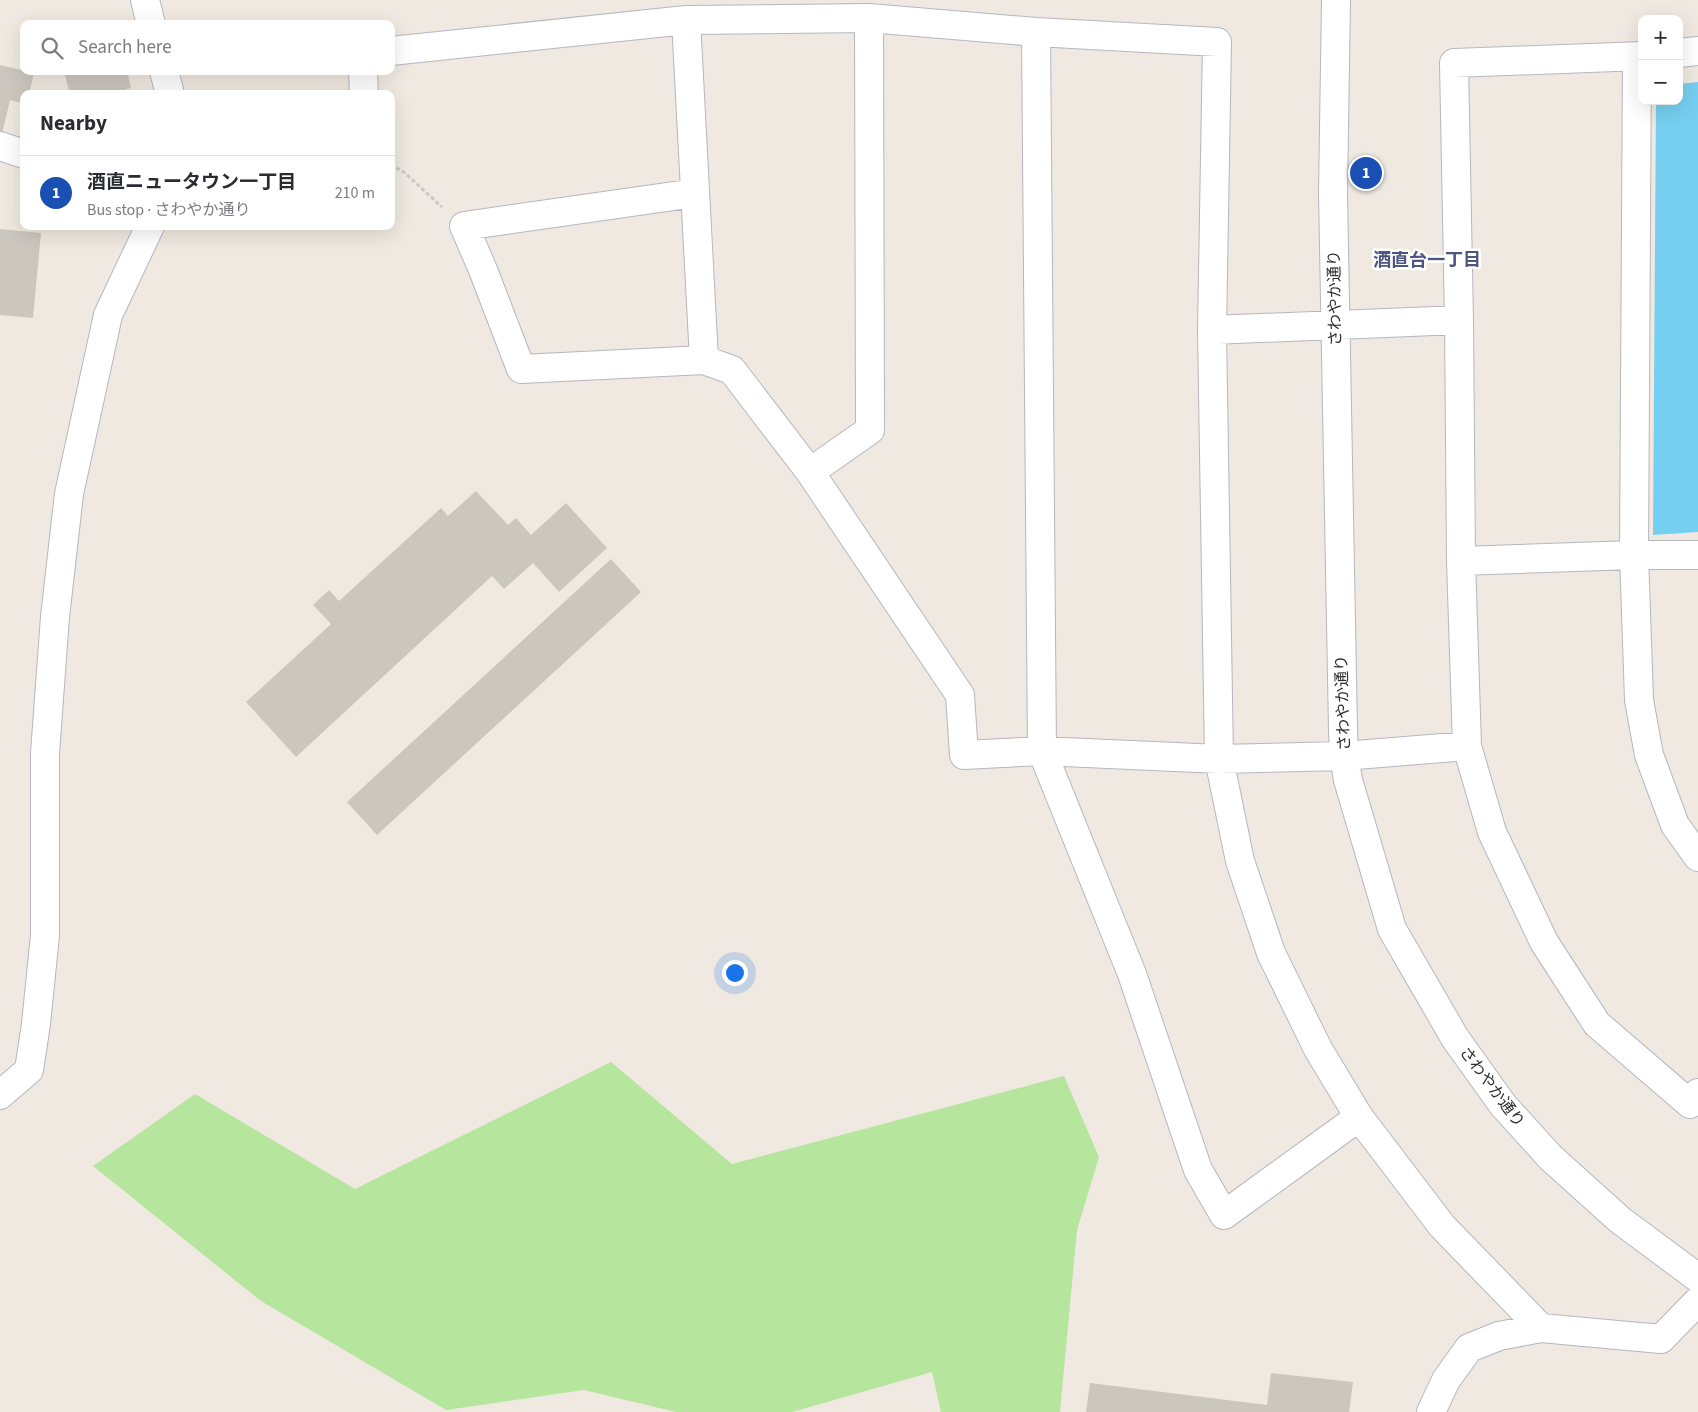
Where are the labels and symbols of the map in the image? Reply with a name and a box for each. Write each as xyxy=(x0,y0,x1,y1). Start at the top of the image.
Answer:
pin: 1 xyxy=(1350,154,1382,192)
district label: 酒直台一丁目 xyxy=(1373,248,1481,273)
street label: さわやか通り xyxy=(1323,250,1347,346)
street label: さわやか通り xyxy=(1330,655,1356,751)
your location xyxy=(722,960,748,986)
street label: さわやか通り xyxy=(1454,1042,1530,1132)

